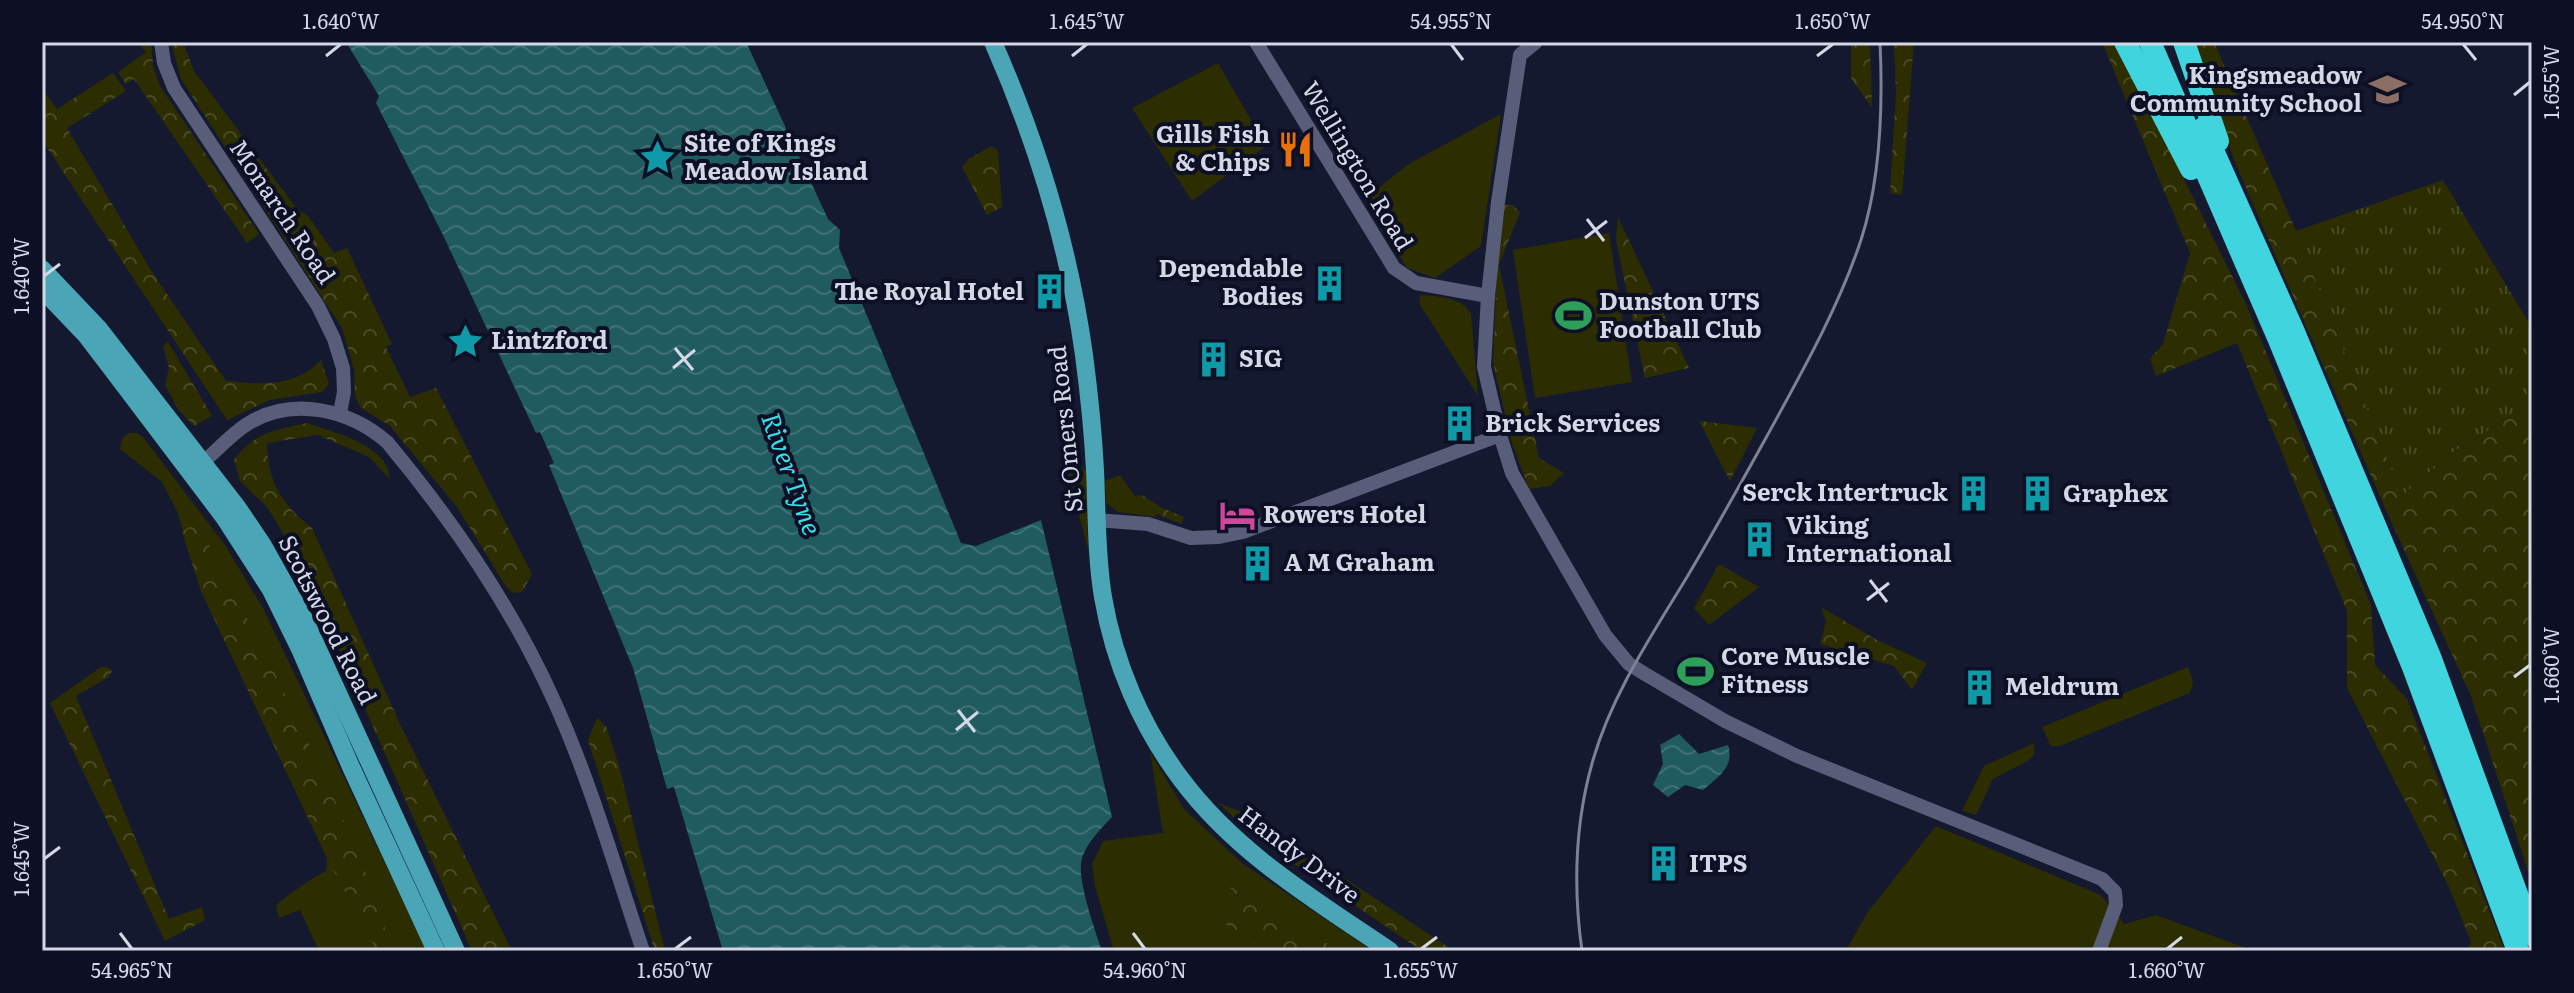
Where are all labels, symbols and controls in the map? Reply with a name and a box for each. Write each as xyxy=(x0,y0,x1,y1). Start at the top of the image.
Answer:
text: 1.640°W xyxy=(303,5,379,35)
text: 1.645°W xyxy=(1049,5,1125,35)
text: 54.955°N xyxy=(1410,5,1492,35)
text: 1.650°W xyxy=(1795,5,1871,35)
text: 54.950°N xyxy=(2421,5,2505,35)
text: 1.655°W xyxy=(2535,45,2565,119)
place label: Kingsmeadow Community School xyxy=(2130,56,2362,119)
school or university icon: Kingsmeadow Community School xyxy=(2369,71,2407,109)
street label: Wellington Road xyxy=(1295,73,1424,256)
place label: Gills Fish & Chips xyxy=(1156,115,1270,178)
place label: Site of Kings Meadow Island xyxy=(684,124,868,187)
restaurant icon: Gills Fish & Chips xyxy=(1277,130,1315,168)
street label: Monarch Road xyxy=(223,131,346,290)
place icon: Site of Kings Meadow Island xyxy=(639,139,677,177)
text: 1.640°W xyxy=(5,238,35,314)
place label: Dependable Bodies xyxy=(1159,249,1303,312)
building icon: Dependable Bodies xyxy=(1310,264,1348,302)
place label: The Royal Hotel xyxy=(834,272,1024,307)
building icon: The Royal Hotel xyxy=(1031,273,1069,311)
place label: Dunston UTS Football Club xyxy=(1599,282,1762,345)
sports icon: Dunston UTS Football Club xyxy=(1554,297,1592,335)
place label: Lintzford xyxy=(491,321,608,356)
place icon: Lintzford xyxy=(446,322,484,360)
place label: SIG xyxy=(1239,339,1282,374)
building icon: SIG xyxy=(1194,340,1232,378)
street label: St Omers Road xyxy=(1037,344,1090,514)
place label: Brick Services xyxy=(1485,404,1660,439)
building icon: Brick Services xyxy=(1440,405,1478,443)
water label: River Tyne xyxy=(753,406,834,540)
place label: Serck Intertruck xyxy=(1742,473,1949,508)
building icon: Serck Intertruck xyxy=(1955,474,1993,512)
place label: Graphex xyxy=(2063,474,2168,509)
building icon: Graphex xyxy=(2018,475,2056,513)
place label: Rowers Hotel xyxy=(1263,495,1427,530)
hotel icon: Rowers Hotel xyxy=(1218,496,1256,534)
place label: Viking International xyxy=(1786,506,1952,569)
building icon: Viking International xyxy=(1741,521,1779,559)
street label: Scotswood Road xyxy=(271,528,387,710)
place label: A M Graham xyxy=(1284,543,1435,578)
building icon: A M Graham xyxy=(1239,544,1277,582)
text: 1.660°W xyxy=(2535,627,2565,703)
place label: Core Muscle Fitness xyxy=(1721,637,1870,700)
sports icon: Core Muscle Fitness xyxy=(1676,652,1714,690)
place label: Meldrum xyxy=(2005,667,2119,702)
building icon: Meldrum xyxy=(1960,668,1998,706)
street label: Handy Drive xyxy=(1232,796,1369,910)
text: 1.645°W xyxy=(5,821,35,897)
place label: ITPS xyxy=(1689,844,1747,879)
building icon: ITPS xyxy=(1644,845,1682,883)
text: 54.965°N xyxy=(91,954,173,984)
text: 1.650°W xyxy=(637,954,713,984)
text: 54.960°N xyxy=(1103,954,1187,984)
text: 1.655°W xyxy=(1384,954,1458,984)
text: 1.660°W xyxy=(2129,954,2205,984)

